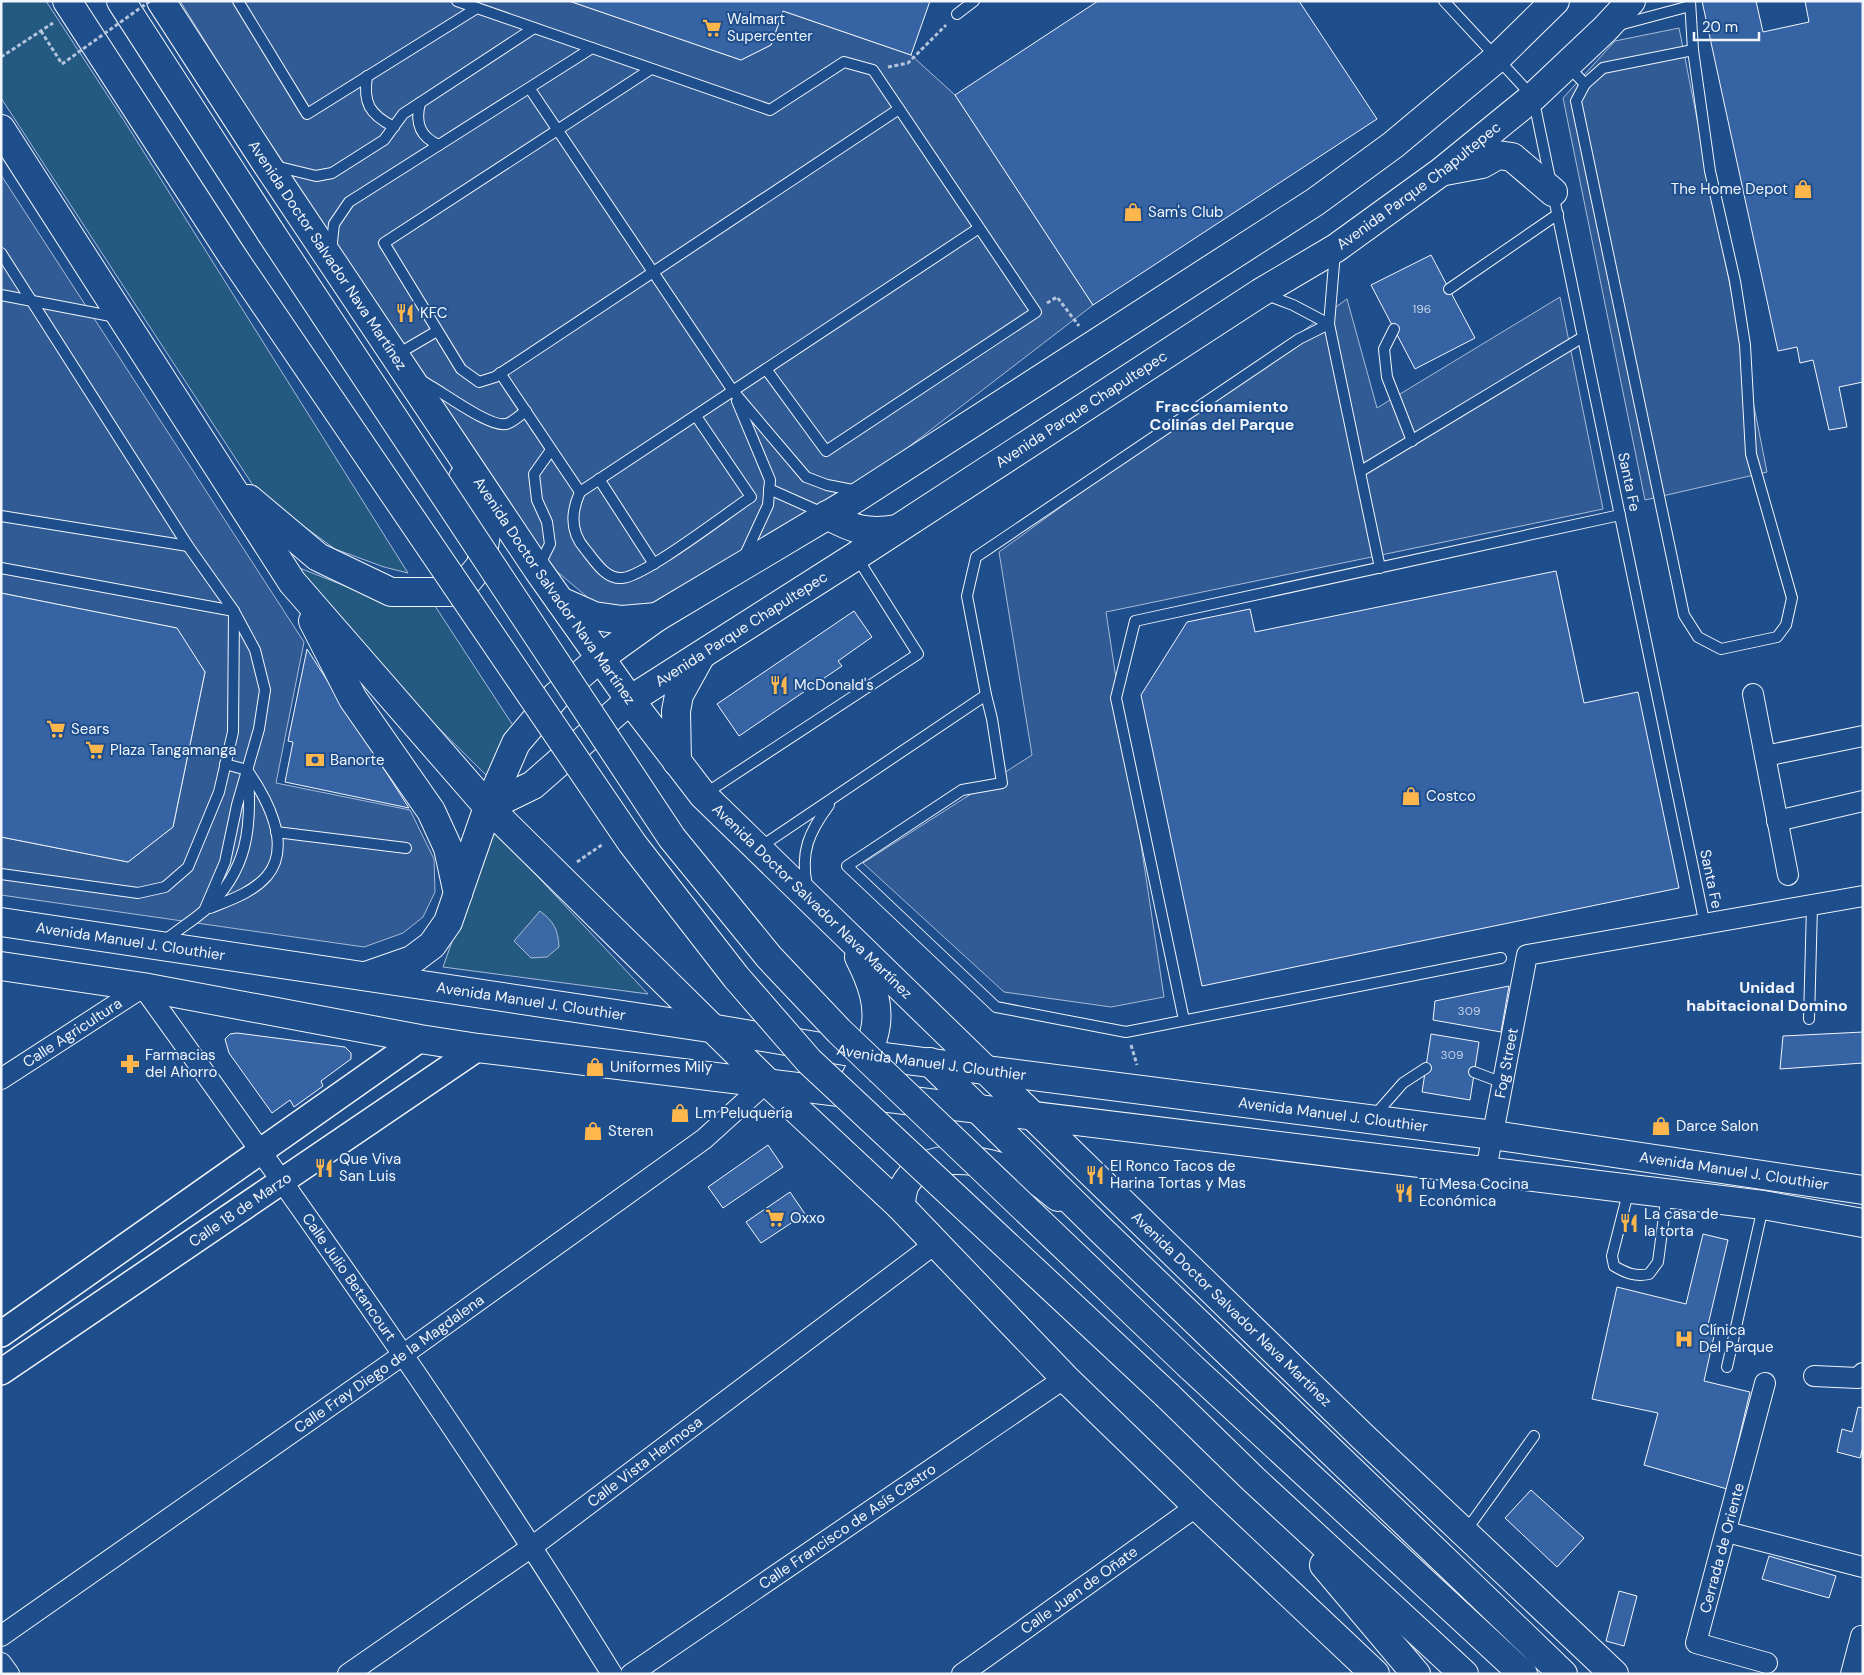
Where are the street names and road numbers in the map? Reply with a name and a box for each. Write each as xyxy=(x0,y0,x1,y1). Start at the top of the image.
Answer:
street label: Avenida Parque Chapultepec xyxy=(1333,117,1505,254)
street label: Avenida Doctor Salvador Nava Martínez xyxy=(244,136,412,374)
street label: Avenida Parque Chapultepec xyxy=(992,346,1171,472)
street label: Santa Fe xyxy=(1613,451,1645,513)
street label: Avenida Doctor Salvador Nava Martínez xyxy=(469,473,640,709)
street label: Avenida Parque Chapultepec xyxy=(651,567,831,692)
street label: Avenida Doctor Salvador Nava Martínez xyxy=(708,799,917,1003)
street label: Santa Fe xyxy=(1695,848,1727,910)
street label: Avenida Manuel J. Clouthier xyxy=(35,917,227,965)
street label: Avenida Manuel J. Clouthier xyxy=(435,977,627,1025)
street label: Calle Agricultura xyxy=(19,993,126,1072)
street label: Fog Street xyxy=(1490,1026,1523,1100)
street label: Avenida Manuel J. Clouthier xyxy=(835,1040,1028,1085)
street label: Avenida Manuel J. Clouthier xyxy=(1237,1092,1430,1137)
street label: Avenida Manuel J. Clouthier xyxy=(1638,1147,1830,1195)
street label: Calle 18 de Marzo xyxy=(185,1168,295,1252)
street label: Avenida Doctor Salvador Nava Martínez xyxy=(1127,1207,1336,1411)
street label: Calle Julio Betancourt xyxy=(297,1209,401,1345)
street label: Calle Fray Diego de la Magdalena xyxy=(290,1290,488,1438)
street label: Calle Vista Hermosa xyxy=(583,1412,707,1512)
street label: Calle Francisco de Asís Castro xyxy=(755,1459,940,1594)
street label: Cerrada de Oriente xyxy=(1695,1481,1749,1615)
street label: Calle Juan de Oñate xyxy=(1017,1542,1142,1639)

